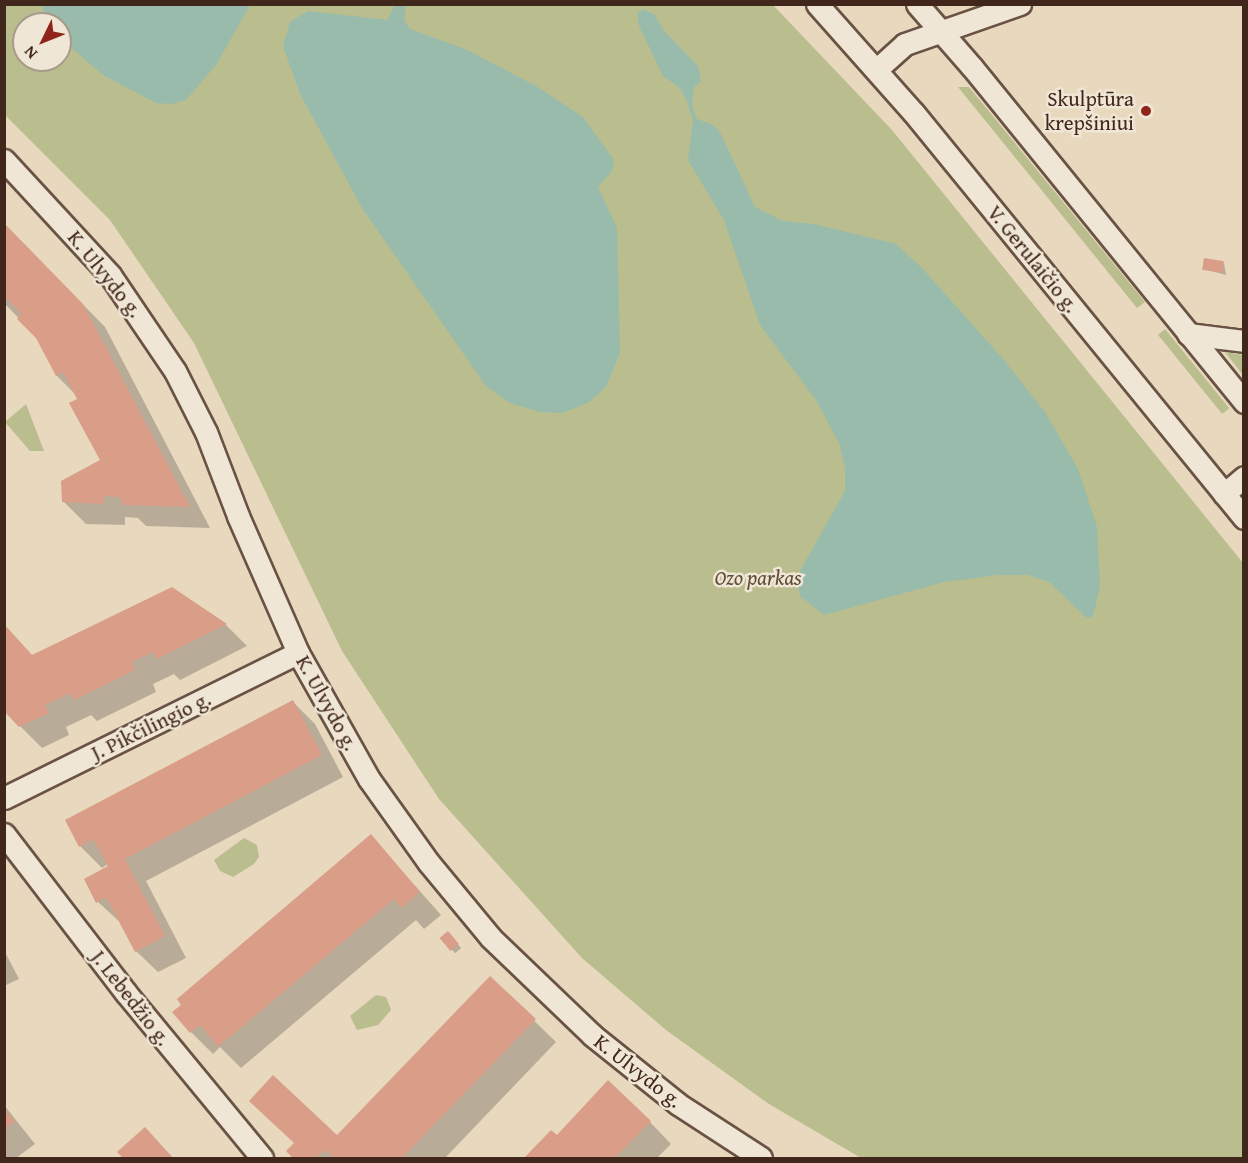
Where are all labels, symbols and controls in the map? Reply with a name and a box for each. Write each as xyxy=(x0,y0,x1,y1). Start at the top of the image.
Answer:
north arrow xyxy=(12,12,72,72)
text: N xyxy=(18,41,43,65)
place label: Skulptūra krepšiniui xyxy=(1045,86,1134,136)
marker: Skulptūra krepšiniui xyxy=(1139,104,1153,118)
street label: V. Gerulaičio g. xyxy=(982,200,1084,318)
street label: K. Ulvydo g. xyxy=(62,225,148,323)
park label: Ozo parkas xyxy=(714,565,802,591)
street label: K. Ulvydo g. xyxy=(291,651,363,755)
street label: J. Pikčilingio g. xyxy=(87,686,215,766)
street label: J. Lebedžio g. xyxy=(86,945,176,1051)
street label: K. Ulvydo g. xyxy=(589,1029,687,1113)

